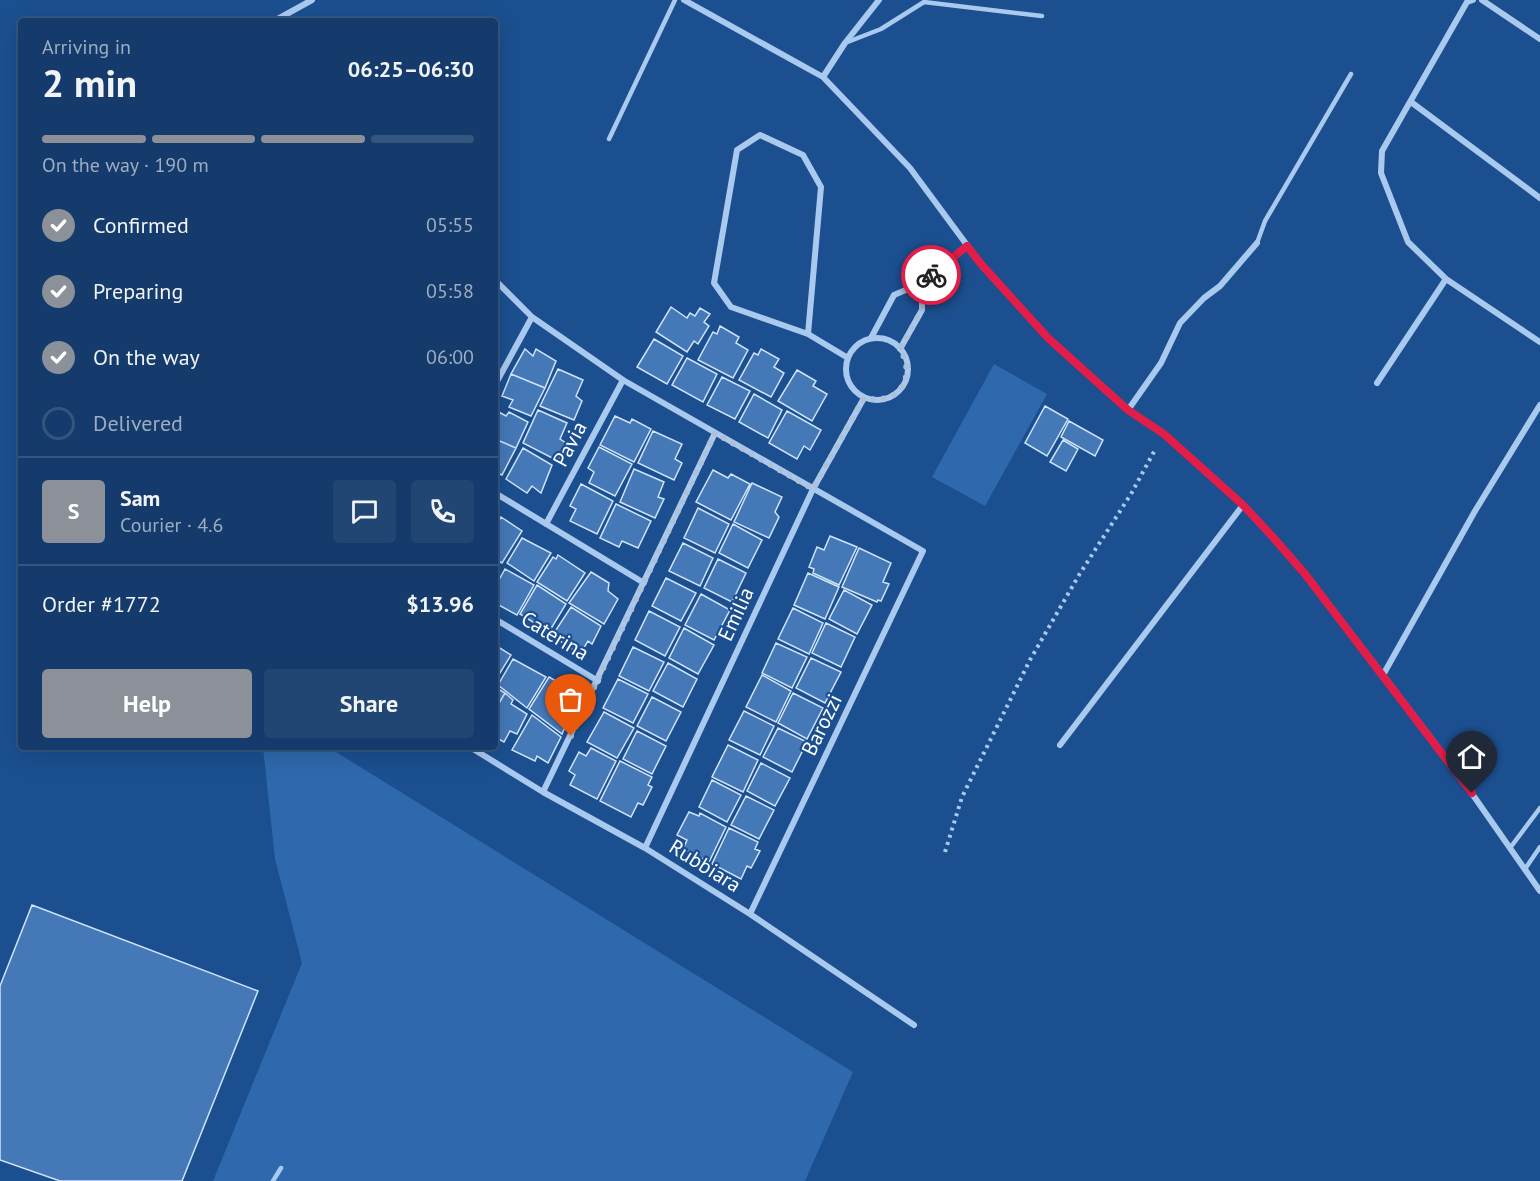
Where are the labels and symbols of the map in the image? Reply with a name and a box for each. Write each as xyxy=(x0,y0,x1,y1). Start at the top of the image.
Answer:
courier xyxy=(901,245,961,305)
street label: Pavia xyxy=(546,416,593,471)
street label: Emilia xyxy=(711,583,760,645)
street label: Caterina xyxy=(516,605,594,666)
pin xyxy=(545,674,596,736)
street label: Barozzi xyxy=(795,690,848,760)
pin xyxy=(1446,731,1497,793)
street label: Rubbiara xyxy=(664,833,746,898)

